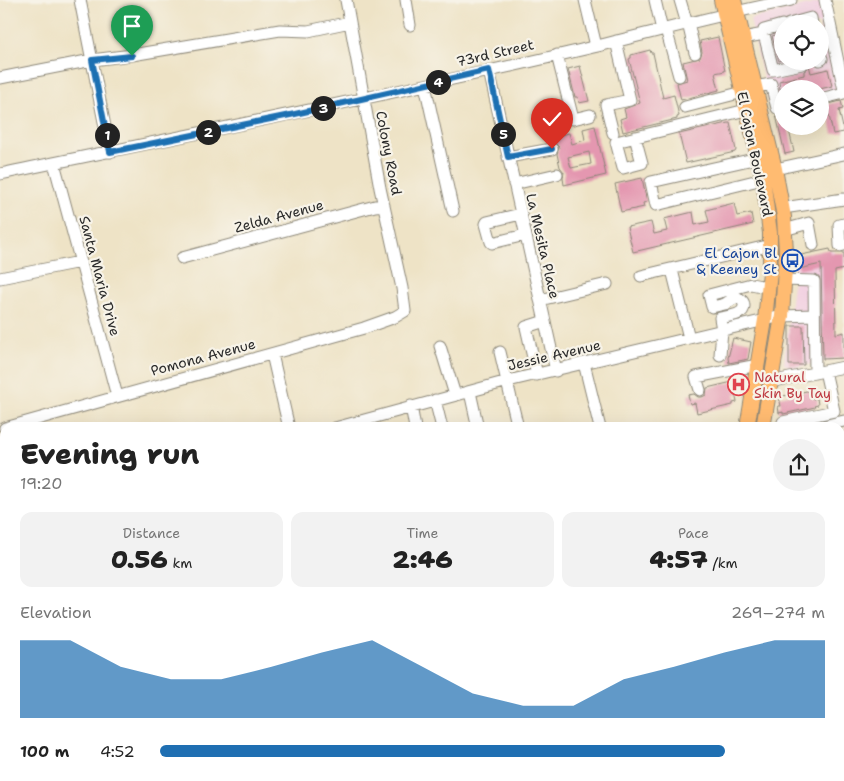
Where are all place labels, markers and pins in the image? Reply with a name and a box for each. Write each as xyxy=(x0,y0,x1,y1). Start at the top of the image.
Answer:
pin xyxy=(111,5,153,56)
pin: 4 xyxy=(426,70,450,94)
pin: 3 xyxy=(310,96,336,120)
pin xyxy=(531,98,573,149)
pin: 2 xyxy=(196,120,220,144)
pin: 1 xyxy=(94,122,120,148)
pin: 5 xyxy=(490,122,516,146)
place label: El Cajon Bl & Keeney St xyxy=(696,244,778,278)
bus stop icon: El Cajon Bl & Keeney St xyxy=(781,249,805,273)
place label: Natural Skin By Tay xyxy=(754,368,831,402)
hospital icon: Natural Skin By Tay xyxy=(726,373,750,397)

